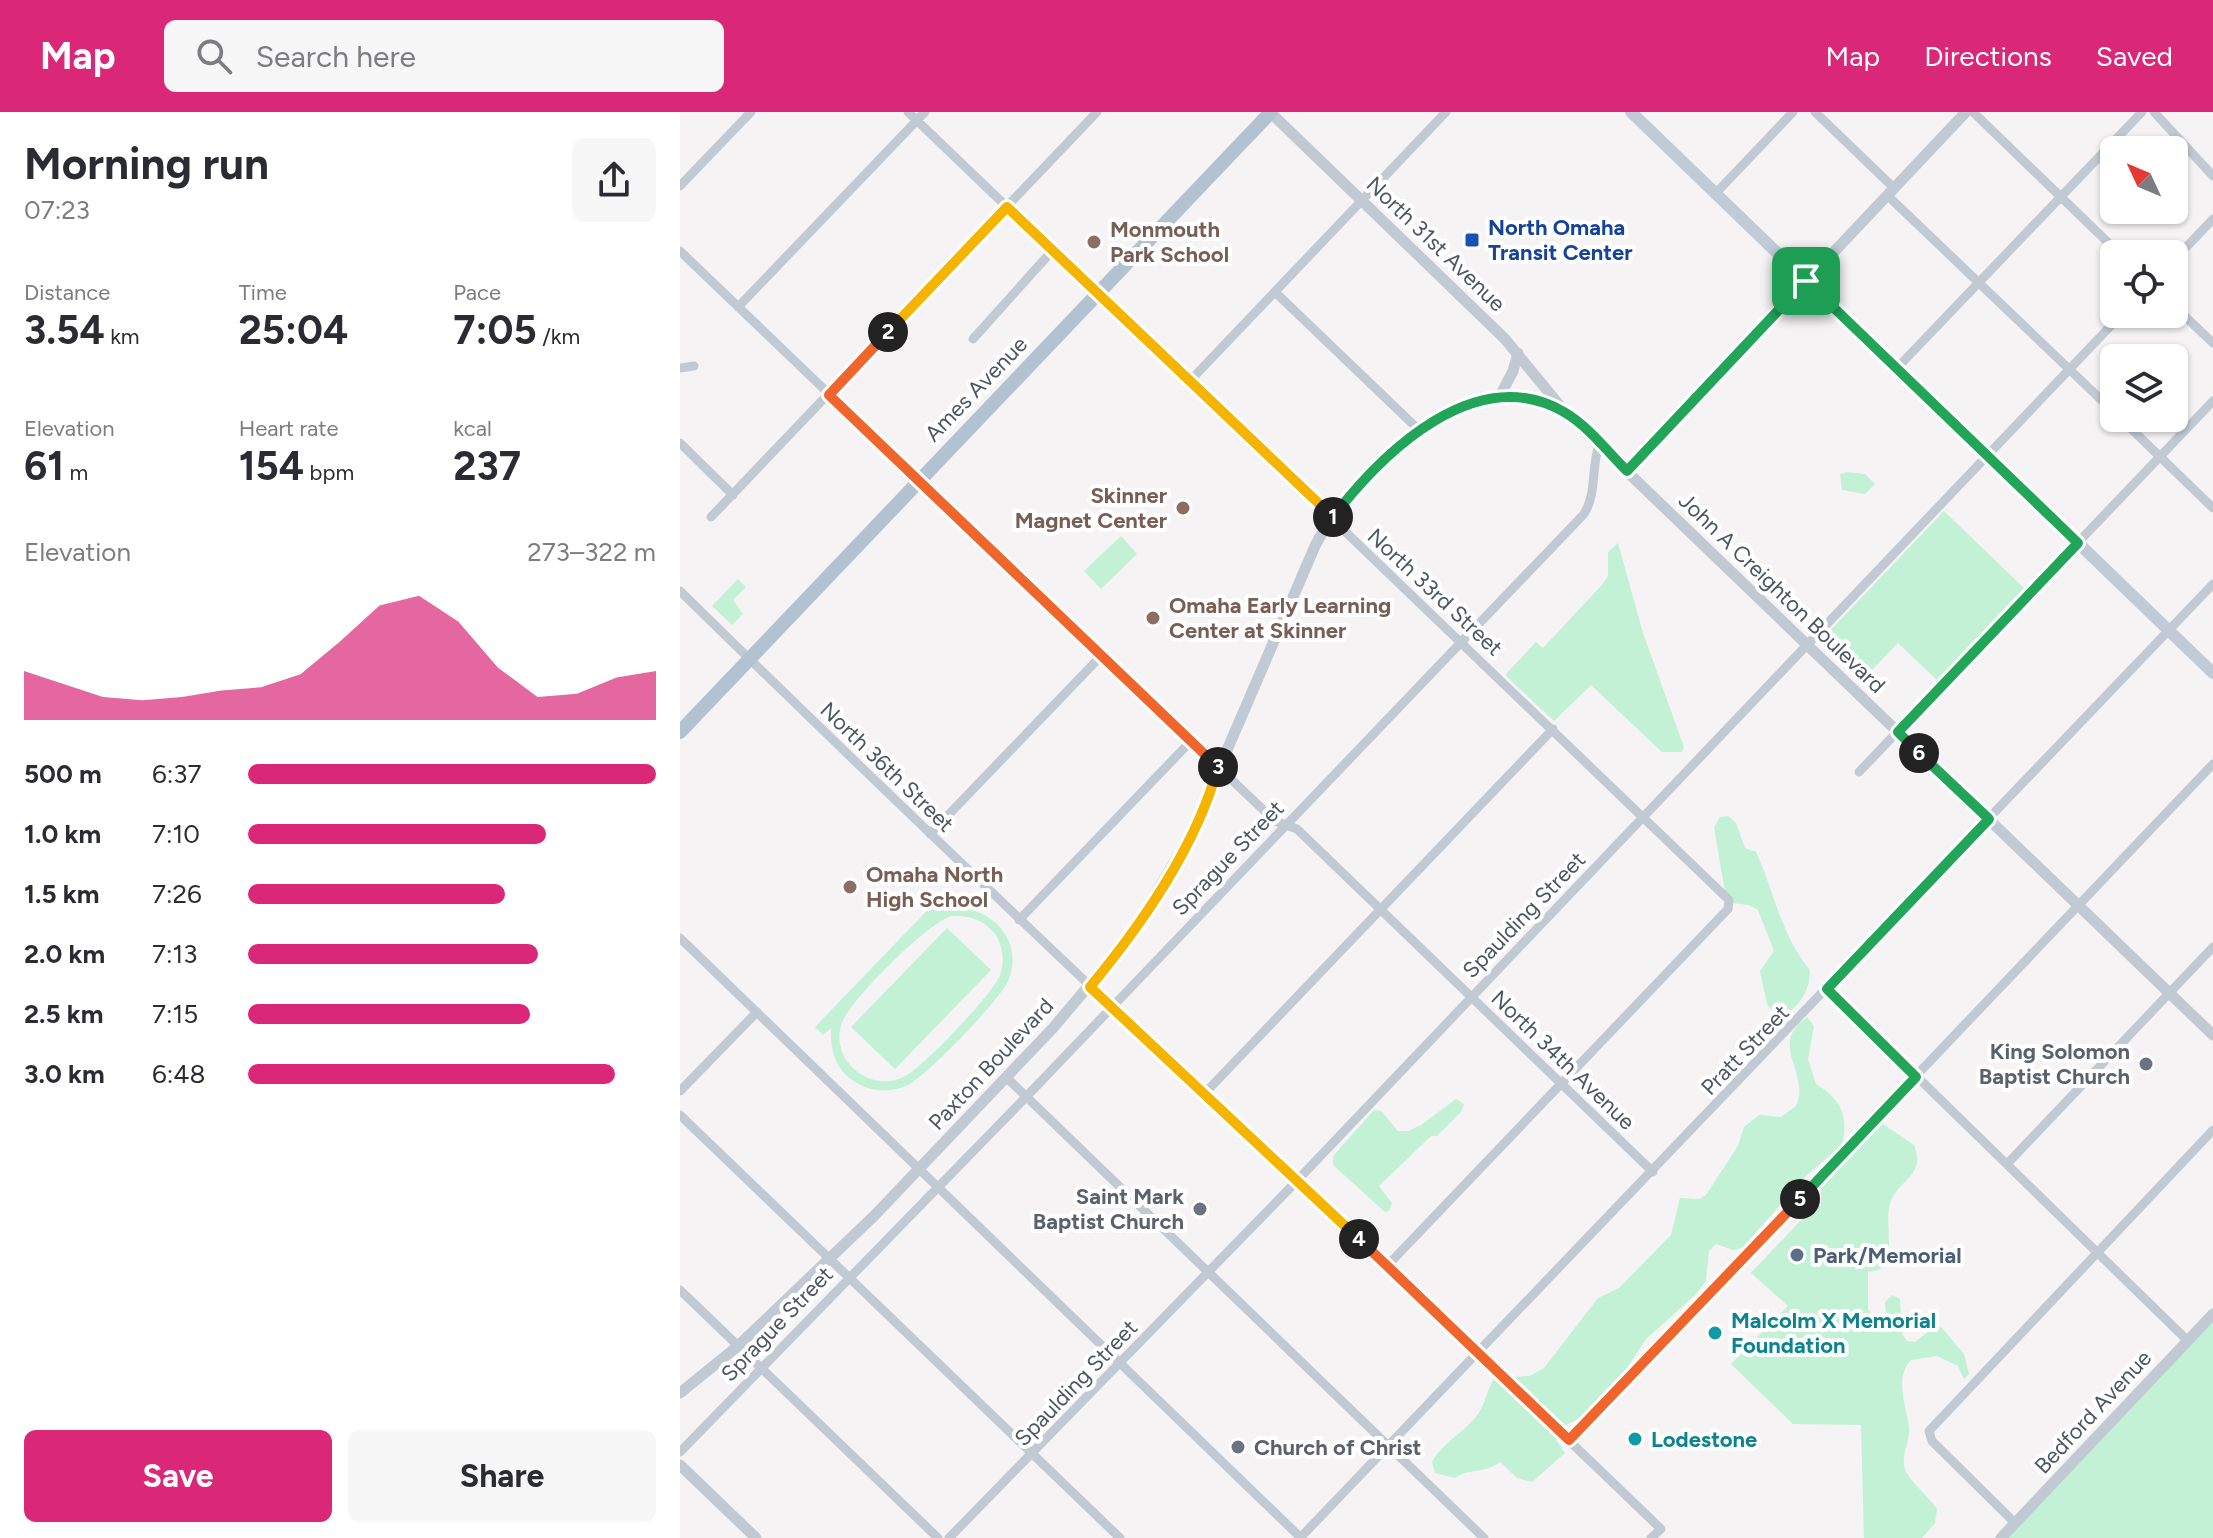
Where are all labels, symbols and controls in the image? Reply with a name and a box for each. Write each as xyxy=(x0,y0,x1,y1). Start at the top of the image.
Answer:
search box xyxy=(164,20,724,92)
text: Map xyxy=(40,33,116,79)
icon: search xyxy=(192,34,236,78)
text: Search here xyxy=(256,38,416,75)
text: Map xyxy=(1826,39,1880,73)
text: Directions xyxy=(1924,39,2052,73)
text: Saved xyxy=(2096,39,2173,73)
north arrow xyxy=(2100,136,2188,224)
map controls xyxy=(2100,136,2188,432)
text: Morning run xyxy=(24,137,269,190)
button: share xyxy=(572,138,656,222)
street label: North 31st Avenue xyxy=(1361,171,1511,317)
text: 07:23 xyxy=(24,194,90,226)
place label: North Omaha Transit Center xyxy=(1488,214,1633,266)
place label: Monmouth Park School xyxy=(1110,216,1229,268)
marker: North Omaha Transit Center xyxy=(1463,231,1481,249)
marker: Monmouth Park School xyxy=(1085,233,1103,251)
button: locate xyxy=(2100,240,2188,328)
pin xyxy=(1772,247,1840,315)
icon: arrive xyxy=(1784,259,1828,303)
text: Distance xyxy=(24,279,110,306)
text: Time xyxy=(239,279,287,306)
text: Pace xyxy=(453,279,501,306)
text: 3.54 xyxy=(24,306,105,354)
text: 25:04 xyxy=(239,306,348,354)
text: 7:05 xyxy=(453,306,537,354)
pin: 2 xyxy=(868,312,908,352)
text: 2 xyxy=(882,318,894,345)
text: km xyxy=(105,323,140,350)
text: /km xyxy=(537,323,580,350)
street label: Ames Avenue xyxy=(919,331,1033,447)
button: layers xyxy=(2100,344,2188,432)
text: Elevation xyxy=(24,415,114,442)
text: Heart rate xyxy=(239,415,339,442)
text: kcal xyxy=(453,415,492,442)
text: 61 xyxy=(24,442,64,490)
text: 154 xyxy=(239,442,304,490)
text: 237 xyxy=(453,442,521,490)
text: m xyxy=(64,459,88,486)
text: bpm xyxy=(304,459,354,486)
place label: Skinner Magnet Center xyxy=(1015,482,1168,534)
street label: John A Creighton Boulevard xyxy=(1673,487,1891,699)
pin: 1 xyxy=(1313,497,1353,537)
marker: Skinner Magnet Center xyxy=(1174,499,1192,517)
text: 1 xyxy=(1328,503,1338,530)
street label: North 33rd Street xyxy=(1362,523,1508,661)
text: Elevation xyxy=(24,536,131,568)
text: 273–322 m xyxy=(527,536,656,568)
place label: Omaha Early Learning Center at Skinner xyxy=(1169,592,1391,644)
marker: Omaha Early Learning Center at Skinner xyxy=(1144,609,1162,627)
street label: North 36th Street xyxy=(815,696,959,838)
pin: 6 xyxy=(1899,733,1939,773)
text: 6 xyxy=(1913,739,1925,766)
pin: 3 xyxy=(1198,747,1238,787)
text: 3 xyxy=(1212,753,1224,780)
text: 500 m xyxy=(24,758,102,790)
text: 6:37 xyxy=(152,758,201,790)
street label: Sprague Street xyxy=(1166,795,1290,921)
text: 1.0 km xyxy=(24,818,101,850)
text: 7:10 xyxy=(152,818,200,850)
street label: Spaulding Street xyxy=(1457,846,1591,984)
place label: Omaha North High School xyxy=(866,861,1003,913)
text: 1.5 km xyxy=(24,878,99,910)
text: 7:26 xyxy=(152,878,202,910)
marker: Omaha North High School xyxy=(841,878,859,896)
text: 2.0 km xyxy=(24,938,105,970)
text: 7:13 xyxy=(152,938,197,970)
street label: North 34th Avenue xyxy=(1486,985,1640,1135)
street label: Paxton Boulevard xyxy=(923,992,1059,1136)
text: 2.5 km xyxy=(24,998,103,1030)
text: 7:15 xyxy=(152,998,198,1030)
street label: Pratt Street xyxy=(1695,999,1795,1101)
place label: King Solomon Baptist Church xyxy=(1979,1038,2130,1090)
marker: King Solomon Baptist Church xyxy=(2137,1055,2155,1073)
text: 3.0 km xyxy=(24,1058,105,1090)
text: 6:48 xyxy=(152,1058,205,1090)
pin: 5 xyxy=(1780,1179,1820,1219)
place label: Saint Mark Baptist Church xyxy=(1033,1183,1184,1235)
text: 5 xyxy=(1794,1185,1806,1212)
marker: Saint Mark Baptist Church xyxy=(1191,1200,1209,1218)
pin: 4 xyxy=(1339,1219,1379,1259)
text: 4 xyxy=(1352,1225,1366,1252)
place label: Park/Memorial xyxy=(1813,1242,1962,1269)
marker: Park/Memorial xyxy=(1788,1246,1806,1264)
street label: Sprague Street xyxy=(715,1261,839,1387)
place label: Malcolm X Memorial Foundation xyxy=(1731,1307,1936,1359)
street label: Spaulding Street xyxy=(1009,1314,1143,1452)
marker: Malcolm X Memorial Foundation xyxy=(1706,1324,1724,1342)
street label: Bedford Avenue xyxy=(2029,1345,2157,1479)
place label: Lodestone xyxy=(1651,1426,1757,1453)
button: Save xyxy=(24,1430,332,1522)
button: Share xyxy=(348,1430,656,1522)
marker: Lodestone xyxy=(1626,1430,1644,1448)
place label: Church of Christ xyxy=(1254,1434,1422,1461)
marker: Church of Christ xyxy=(1229,1438,1247,1456)

